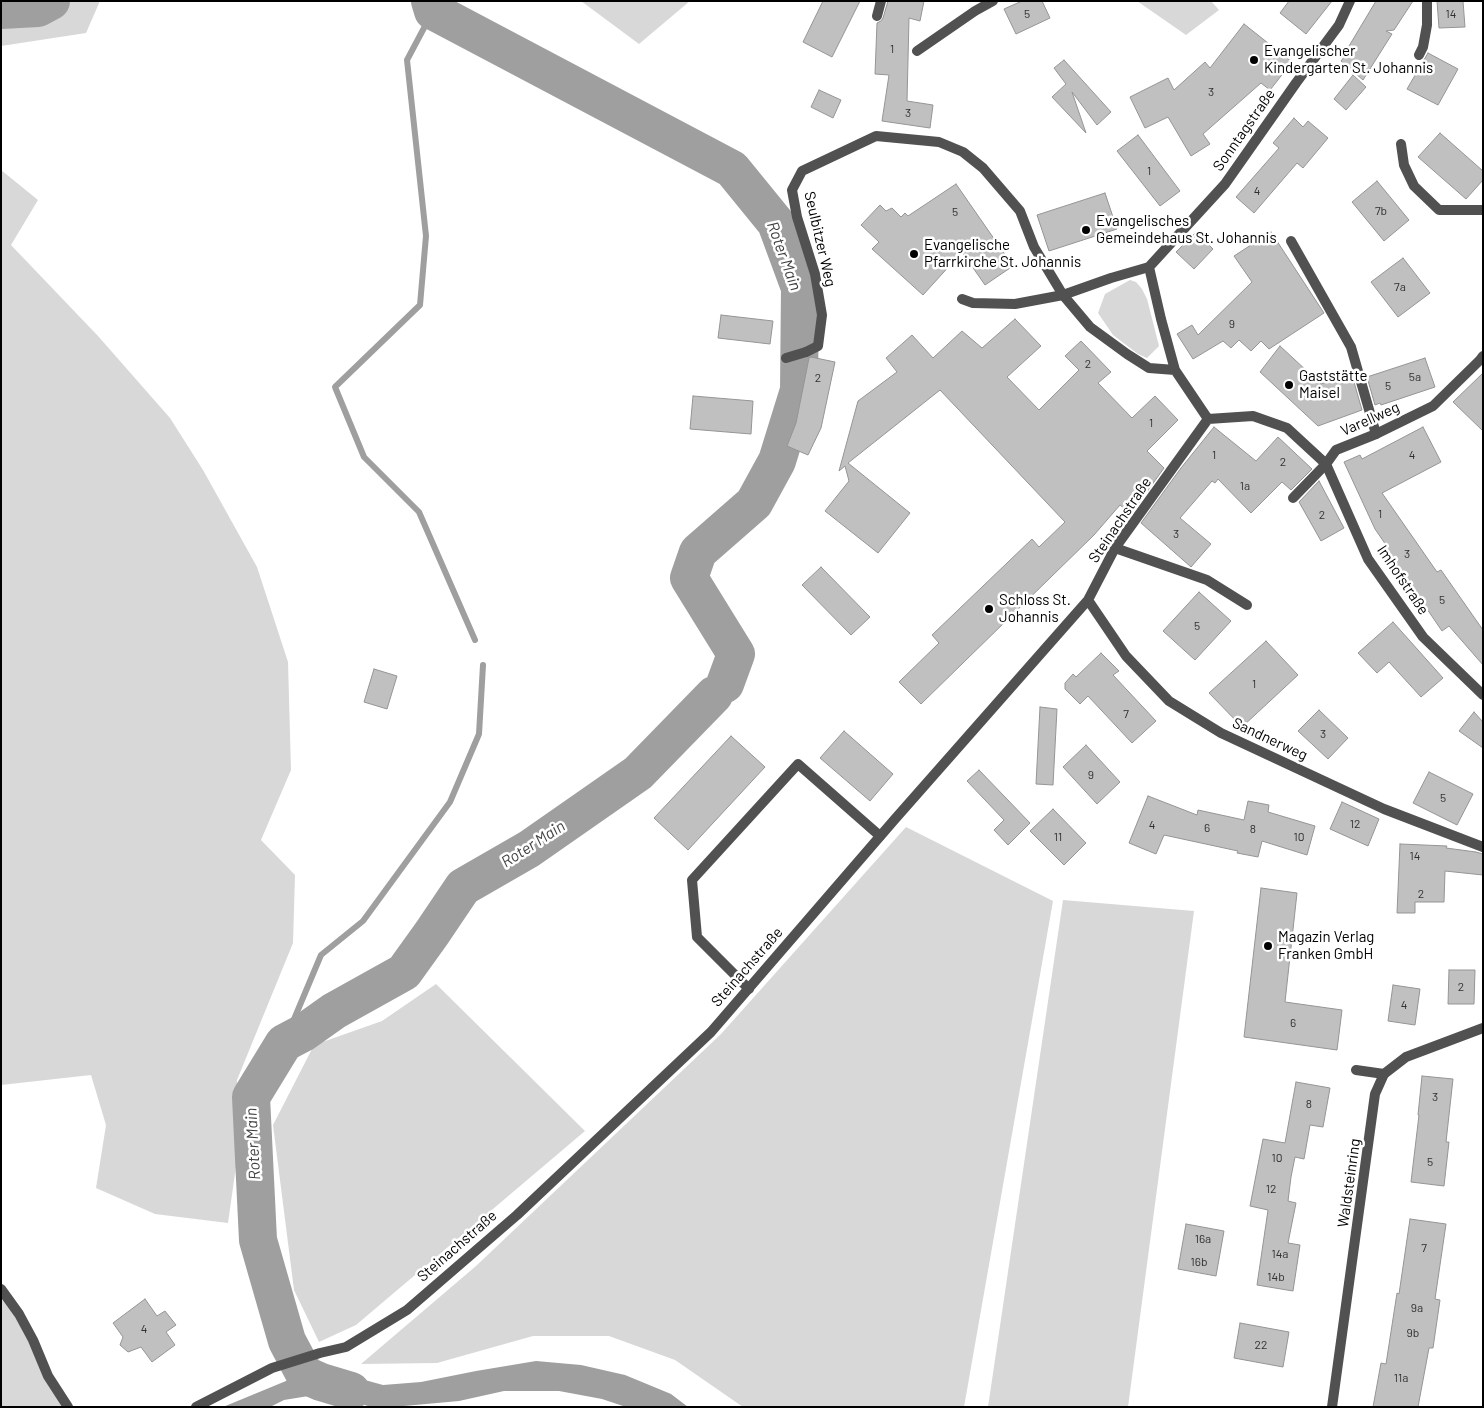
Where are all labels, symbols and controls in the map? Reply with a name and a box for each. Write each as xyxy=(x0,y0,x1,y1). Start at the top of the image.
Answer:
house number: 5 xyxy=(1024,7,1030,21)
house number: 14 xyxy=(1446,7,1456,21)
house number: 1 xyxy=(890,42,894,56)
place label: Evangelischer Kindergarten St. Johannis xyxy=(1264,42,1433,77)
marker: Evangelischer Kindergarten St. Johannis xyxy=(1248,54,1260,66)
house number: 3 xyxy=(1208,85,1214,99)
street label: Sonntagstraße xyxy=(1209,85,1279,175)
house number: 3 xyxy=(905,106,911,120)
house number: 1 xyxy=(1147,164,1151,178)
house number: 4 xyxy=(1254,184,1260,198)
street label: Seulbitzer Weg xyxy=(800,190,840,288)
house number: 7b xyxy=(1375,204,1387,218)
house number: 5 xyxy=(952,205,958,219)
place label: Evangelisches Gemeindehaus St. Johannis xyxy=(1096,212,1277,247)
water label: Roter Main xyxy=(763,219,805,293)
marker: Evangelisches Gemeindehaus St. Johannis xyxy=(1080,224,1092,236)
place label: Evangelische Pfarrkirche St. Johannis xyxy=(924,236,1081,271)
marker: Evangelische Pfarrkirche St. Johannis xyxy=(908,248,920,260)
house number: 7a xyxy=(1394,280,1406,294)
house number: 9 xyxy=(1229,317,1235,331)
house number: 2 xyxy=(1085,357,1091,371)
place label: Gaststätte Maisel xyxy=(1299,367,1367,402)
house number: 5a xyxy=(1409,370,1421,384)
house number: 2 xyxy=(815,371,821,385)
marker: Gaststätte Maisel xyxy=(1283,379,1295,391)
house number: 5 xyxy=(1385,379,1391,393)
street label: Varellweg xyxy=(1338,398,1402,440)
house number: 1 xyxy=(1149,416,1153,430)
house number: 1 xyxy=(1212,448,1216,462)
house number: 4 xyxy=(1409,448,1415,462)
house number: 2 xyxy=(1280,455,1286,469)
street label: Steinachstraße xyxy=(1085,474,1155,566)
house number: 1a xyxy=(1240,479,1250,493)
house number: 1 xyxy=(1378,507,1382,521)
house number: 2 xyxy=(1319,508,1325,522)
house number: 3 xyxy=(1173,527,1179,541)
street label: Imhofstraße xyxy=(1373,542,1433,618)
house number: 3 xyxy=(1404,547,1410,561)
place label: Schloss St. Johannis xyxy=(999,591,1071,626)
house number: 5 xyxy=(1439,593,1445,607)
marker: Schloss St. Johannis xyxy=(983,603,995,615)
house number: 5 xyxy=(1194,619,1200,633)
house number: 1 xyxy=(1252,677,1256,691)
house number: 7 xyxy=(1123,707,1129,721)
street label: Sandnerweg xyxy=(1229,714,1311,764)
house number: 3 xyxy=(1320,727,1326,741)
house number: 9 xyxy=(1088,768,1094,782)
house number: 5 xyxy=(1440,791,1446,805)
water label: Roter Main xyxy=(498,816,568,872)
house number: 12 xyxy=(1350,817,1360,831)
house number: 4 xyxy=(1149,818,1155,832)
house number: 6 xyxy=(1204,821,1210,835)
house number: 8 xyxy=(1250,822,1256,836)
house number: 11 xyxy=(1054,830,1062,844)
house number: 10 xyxy=(1294,830,1304,844)
house number: 14 xyxy=(1410,849,1420,863)
house number: 2 xyxy=(1418,887,1424,901)
street label: Steinachstraße xyxy=(708,924,786,1010)
place label: Magazin Verlag Franken GmbH xyxy=(1278,928,1374,963)
marker: Magazin Verlag Franken GmbH xyxy=(1262,940,1274,952)
house number: 2 xyxy=(1458,980,1464,994)
house number: 4 xyxy=(1401,998,1407,1012)
house number: 6 xyxy=(1290,1016,1296,1030)
house number: 3 xyxy=(1432,1090,1438,1104)
house number: 8 xyxy=(1306,1097,1312,1111)
water label: Roter Main xyxy=(242,1107,264,1181)
street label: Waldsteinring xyxy=(1334,1137,1364,1229)
house number: 10 xyxy=(1272,1151,1282,1165)
house number: 5 xyxy=(1427,1155,1433,1169)
house number: 12 xyxy=(1266,1182,1276,1196)
street label: Steinachstraße xyxy=(414,1207,500,1285)
house number: 16a xyxy=(1195,1232,1211,1246)
house number: 7 xyxy=(1421,1241,1427,1255)
house number: 14a xyxy=(1272,1247,1288,1261)
house number: 16b xyxy=(1191,1255,1207,1269)
house number: 14b xyxy=(1267,1270,1285,1284)
house number: 9a xyxy=(1411,1301,1423,1315)
house number: 4 xyxy=(141,1322,147,1336)
house number: 9b xyxy=(1407,1326,1419,1340)
house number: 22 xyxy=(1255,1338,1267,1352)
house number: 11a xyxy=(1394,1371,1408,1385)

